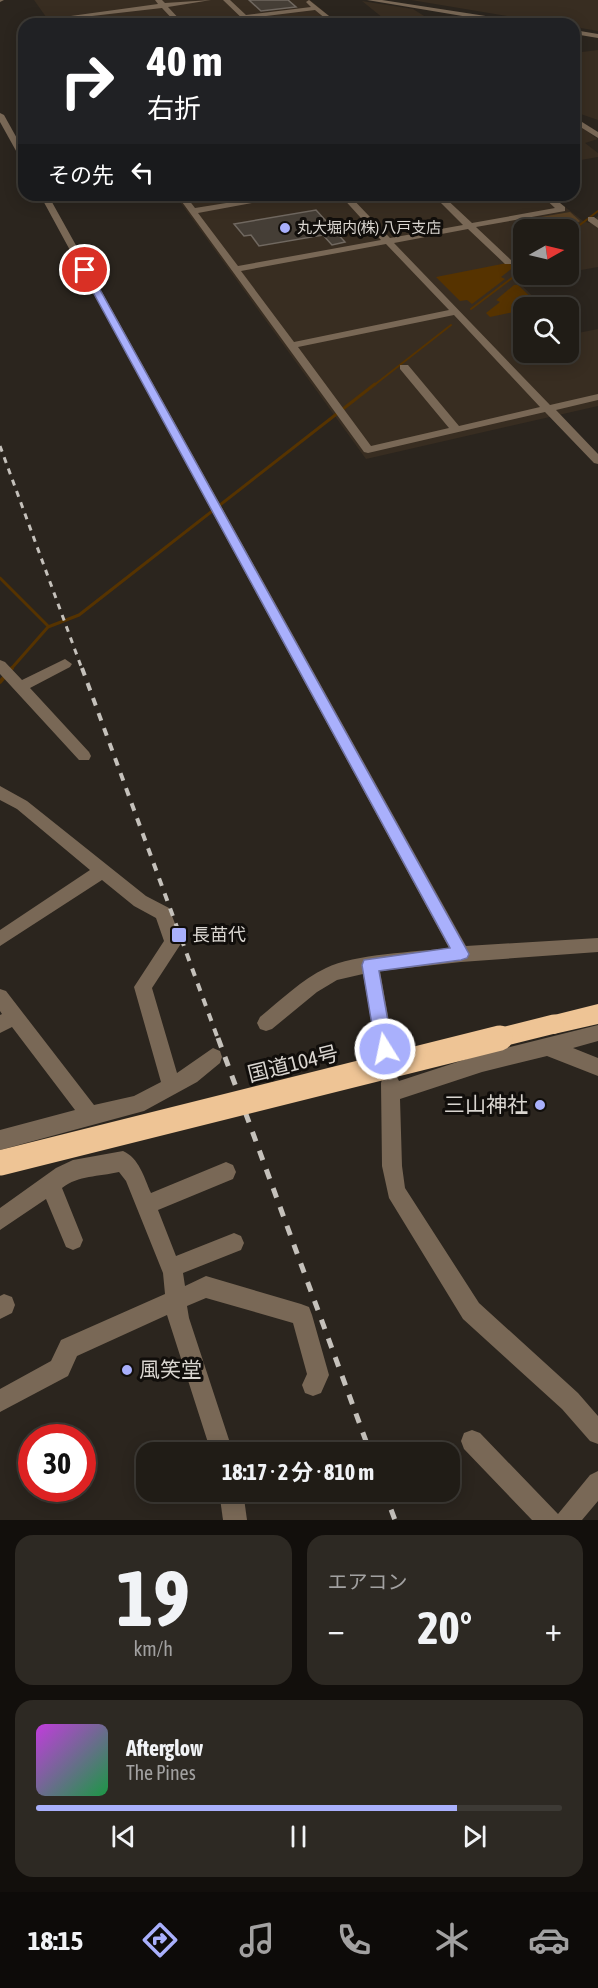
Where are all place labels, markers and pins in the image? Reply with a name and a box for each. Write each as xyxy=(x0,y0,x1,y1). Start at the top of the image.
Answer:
place label: 丸大堀内(株) 八戸支店 xyxy=(297,219,441,236)
marker: 丸大堀内(株) 八戸支店 xyxy=(278,221,292,235)
pin xyxy=(59,244,110,295)
place label: 長苗代 xyxy=(192,924,246,945)
marker: 長苗代 xyxy=(170,926,188,944)
place label: 三山神社 xyxy=(444,1092,528,1116)
marker: 三山神社 xyxy=(533,1098,547,1112)
place label: 風笑堂 xyxy=(139,1357,202,1381)
marker: 風笑堂 xyxy=(120,1363,134,1377)

